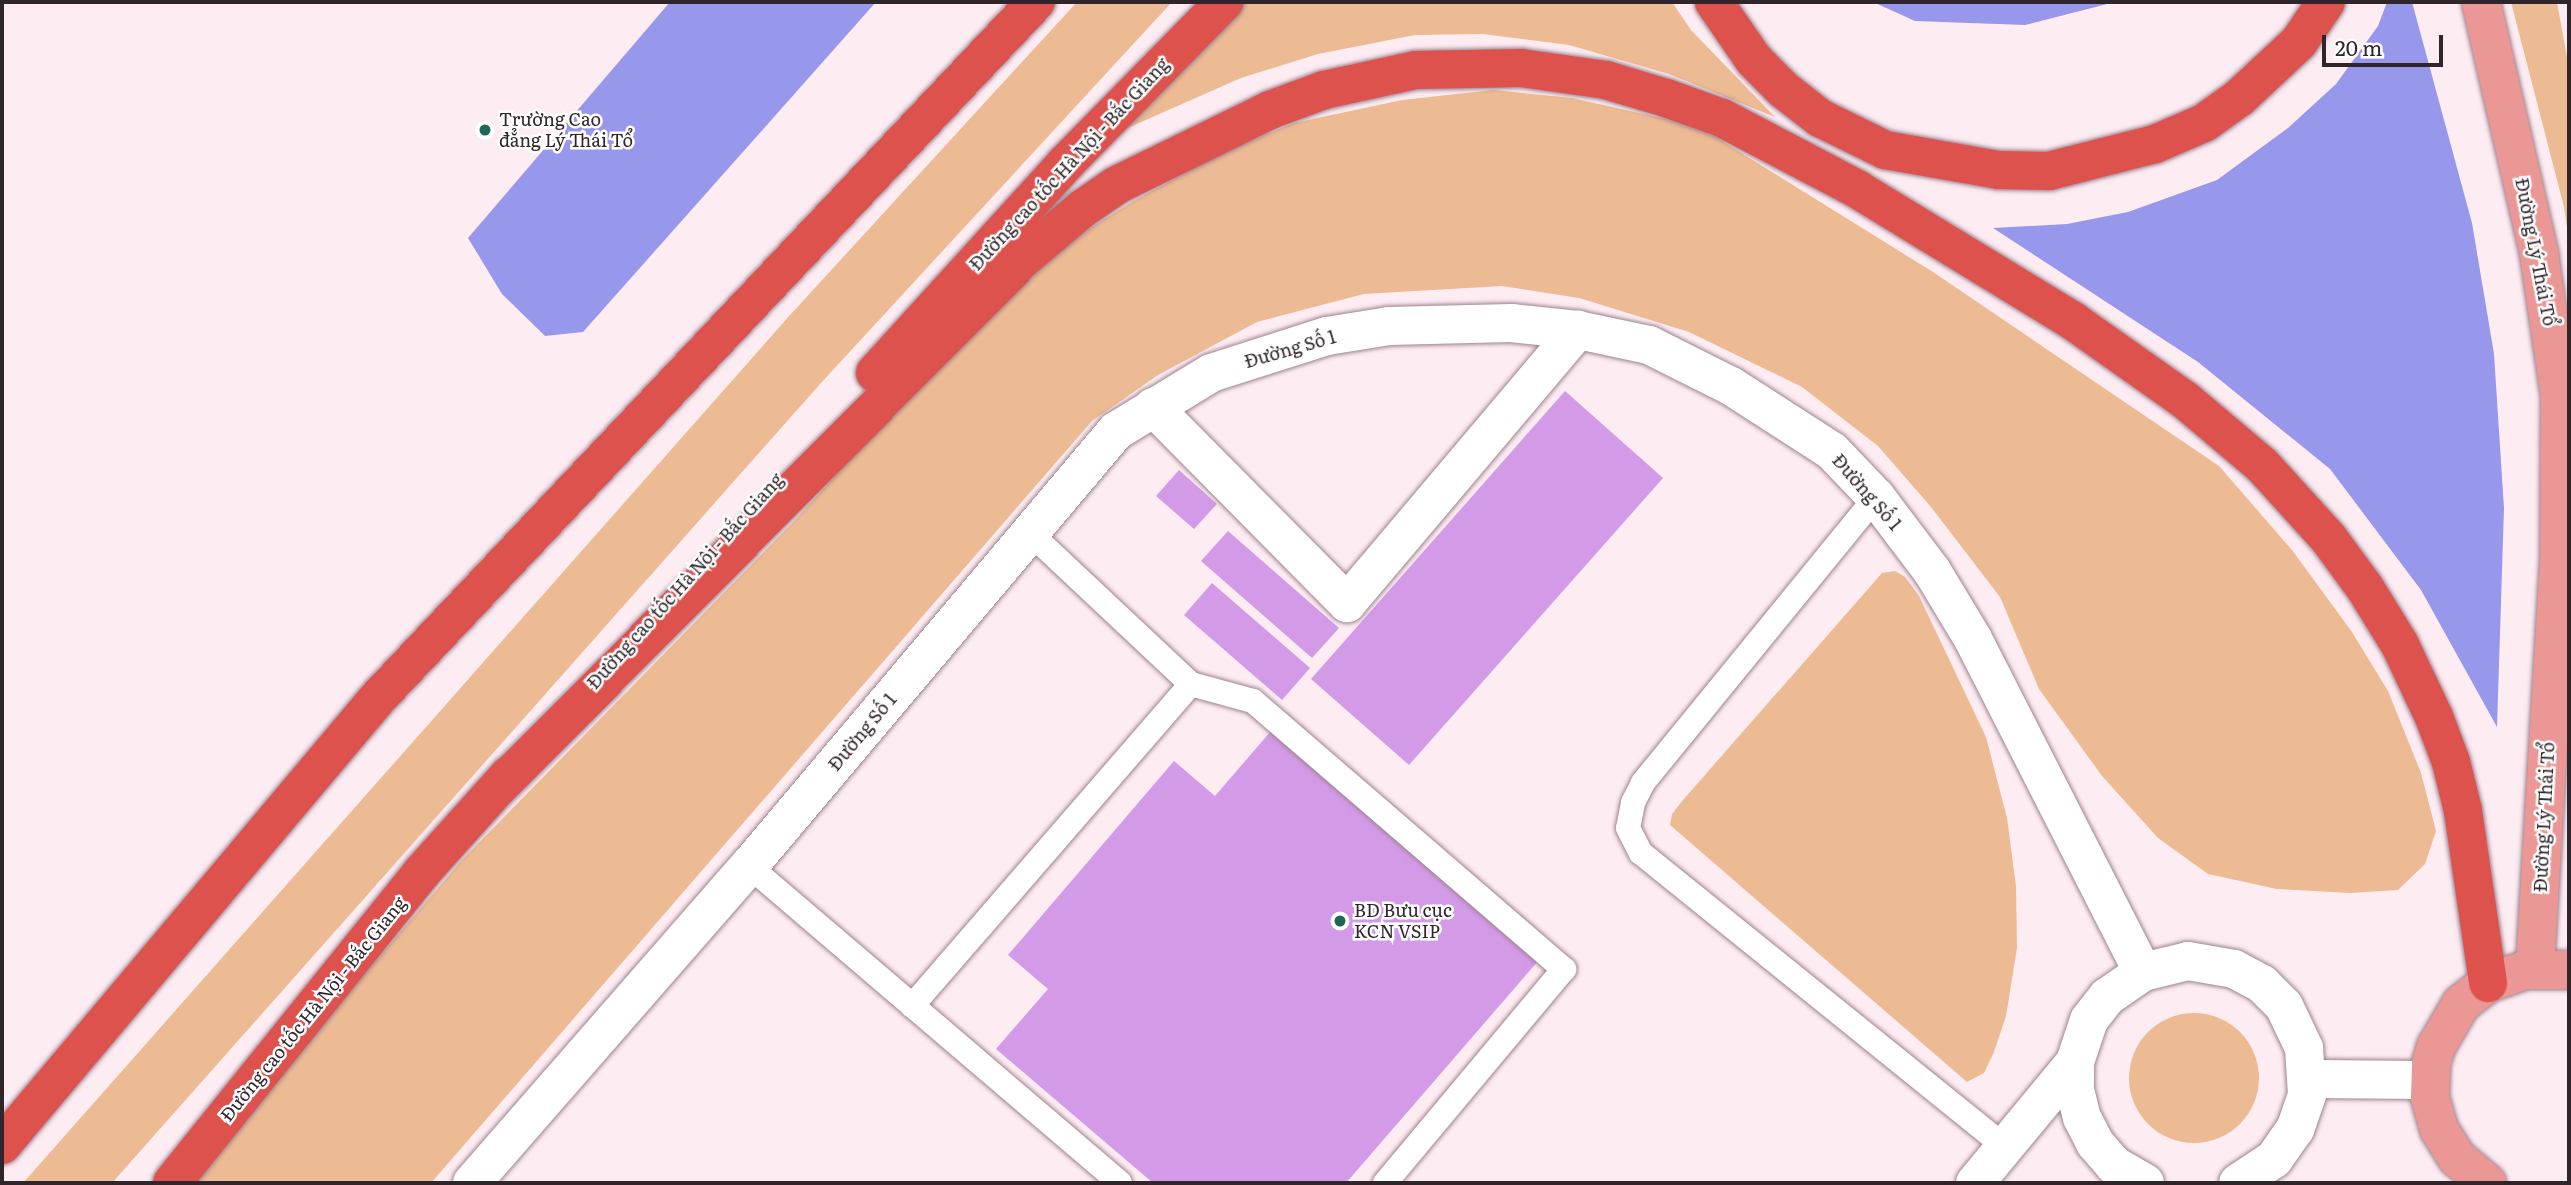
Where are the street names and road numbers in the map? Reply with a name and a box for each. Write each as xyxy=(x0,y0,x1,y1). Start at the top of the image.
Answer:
street label: Đường cao tốc Hà Nội - Bắc Giang xyxy=(965,53,1173,275)
street label: Đường Lý Thái Tổ xyxy=(2511,176,2561,328)
street label: Đường Số 1 xyxy=(1242,326,1338,372)
street label: Đường Số 1 xyxy=(1828,449,1906,535)
street label: Đường cao tốc Hà Nội - Bắc Giang xyxy=(582,469,788,693)
street label: Đường Số 1 xyxy=(823,689,901,775)
street label: Đường Lý Thái Tổ xyxy=(2529,741,2559,893)
street label: Đường cao tốc Hà Nội - Bắc Giang xyxy=(216,892,410,1126)

